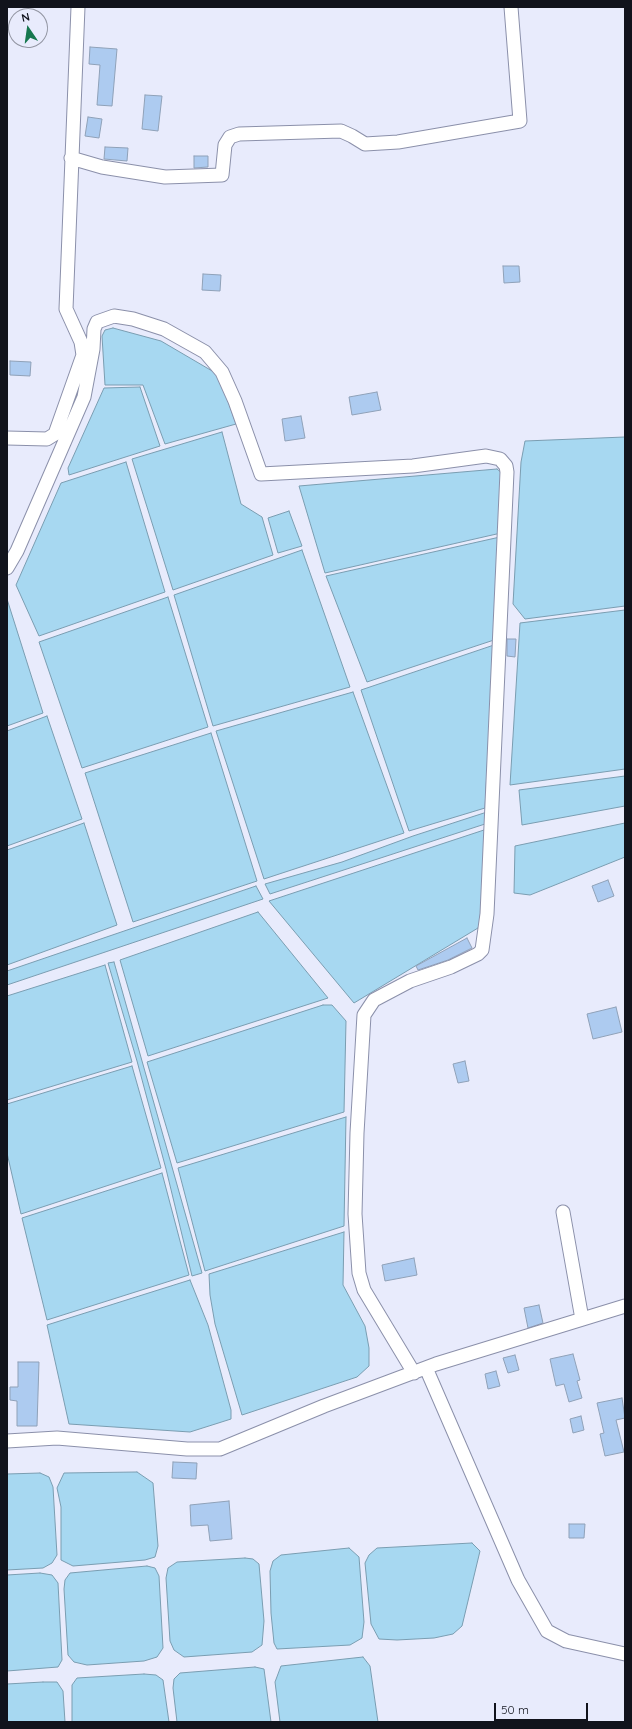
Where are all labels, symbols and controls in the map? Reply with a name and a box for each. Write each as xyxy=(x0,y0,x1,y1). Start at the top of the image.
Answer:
north arrow xyxy=(8,8,48,48)
text: N xyxy=(20,10,31,25)
scale bar xyxy=(496,1695,590,1721)
text: 50 m xyxy=(501,1702,529,1717)

